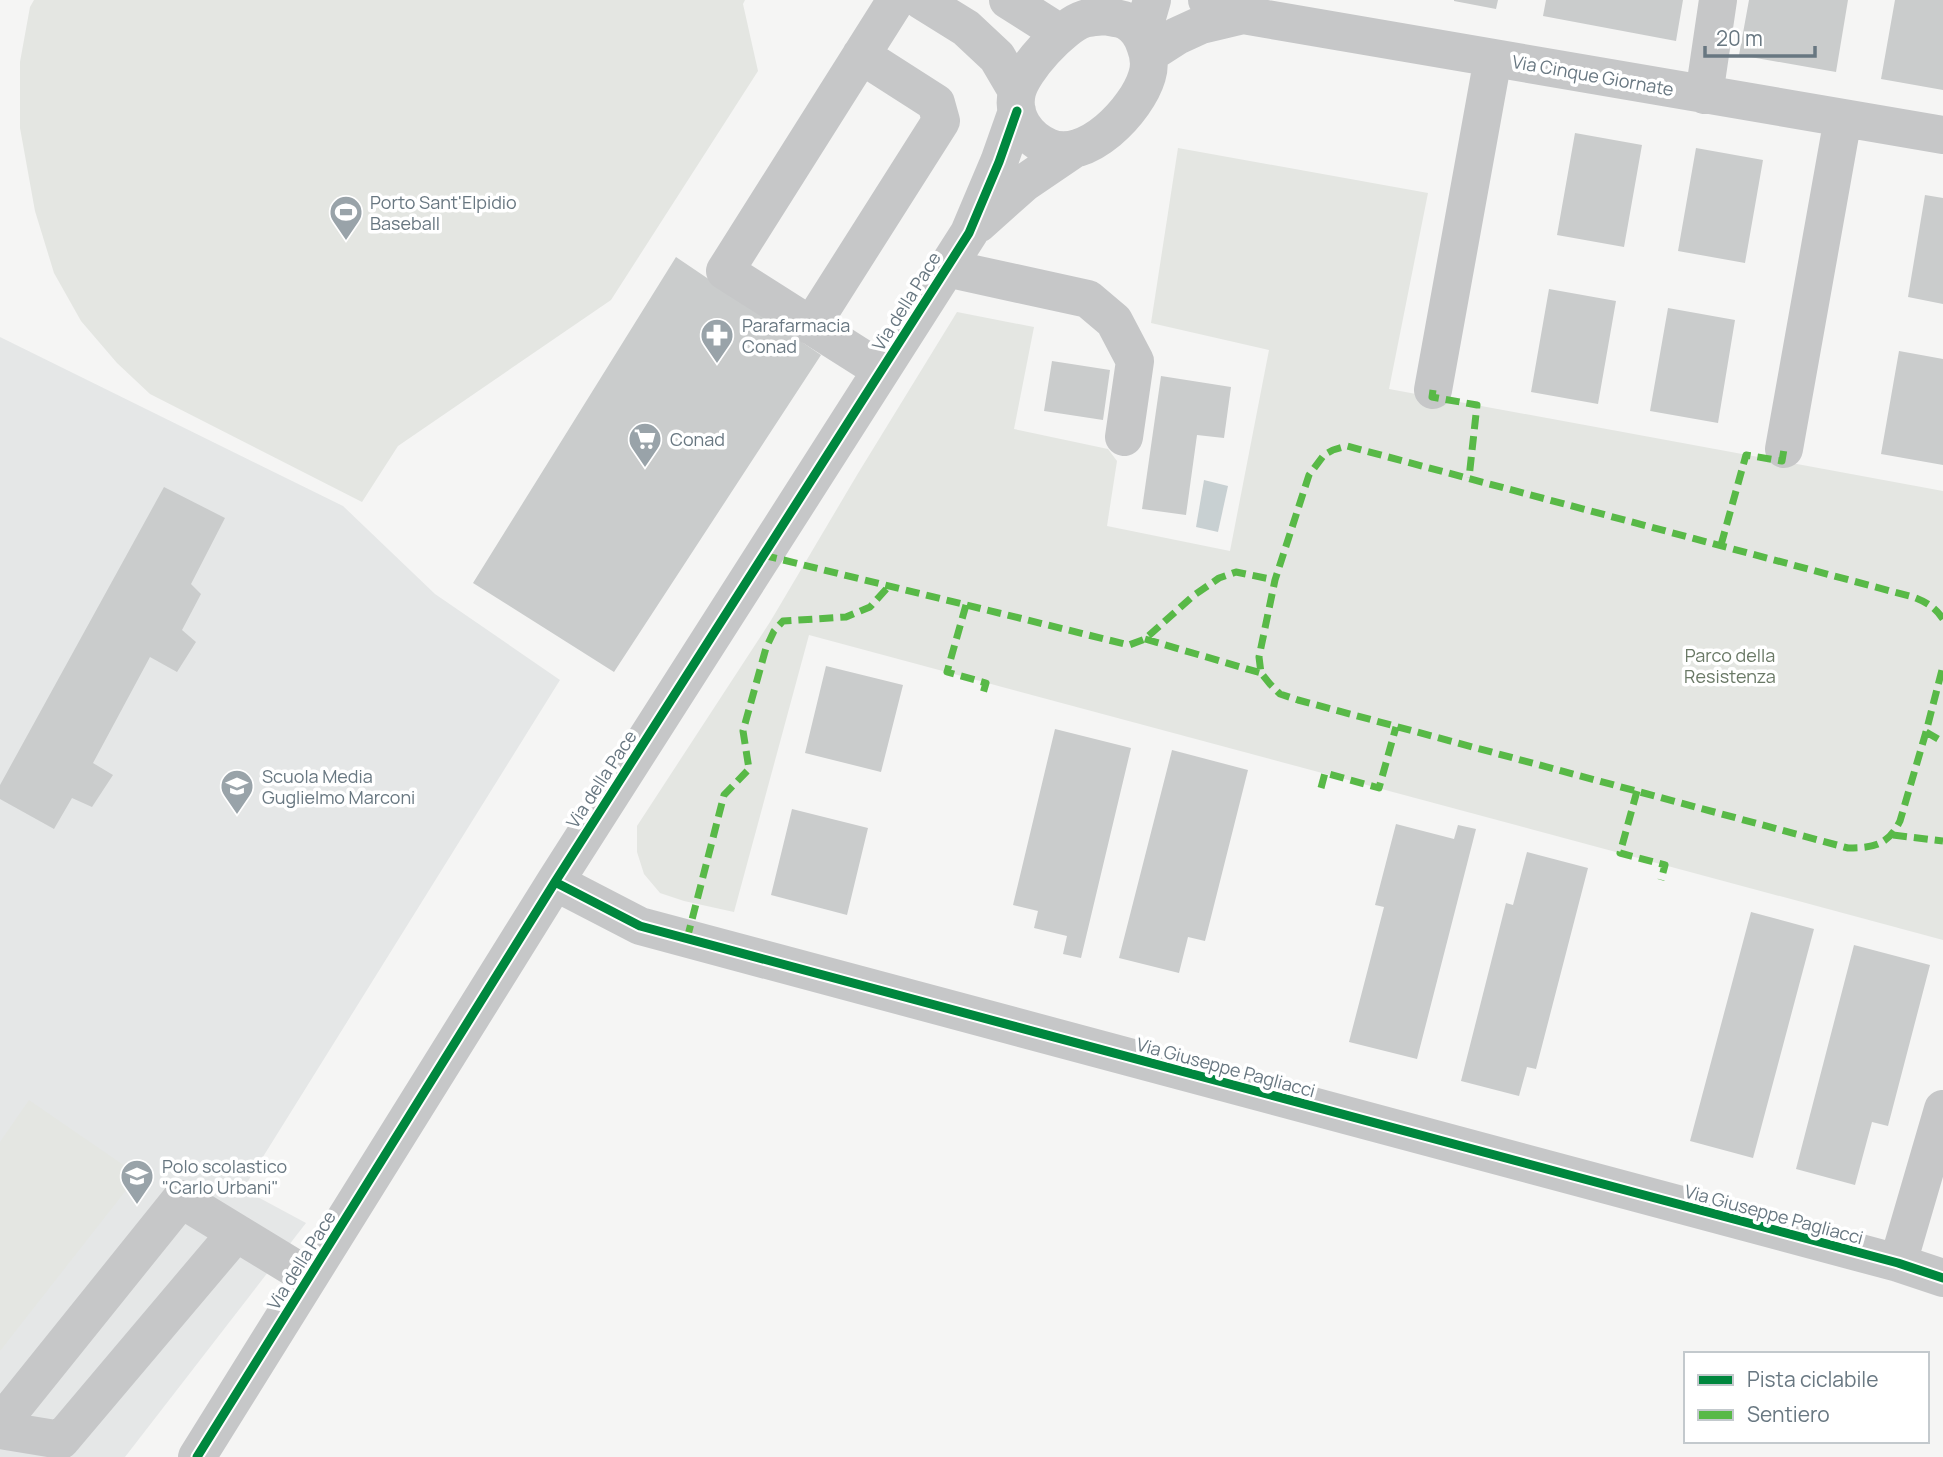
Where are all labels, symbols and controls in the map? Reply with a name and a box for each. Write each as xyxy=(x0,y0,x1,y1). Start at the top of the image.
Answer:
scale bar xyxy=(1705,14,1815,58)
text: 20 m xyxy=(1716,24,1763,52)
street label: Via Cinque Giornate xyxy=(1510,49,1676,101)
place label: Porto Sant'Elpidio Baseball xyxy=(370,190,517,235)
sports icon: Porto Sant'Elpidio Baseball xyxy=(327,193,365,242)
street label: Via della Pace xyxy=(866,247,946,355)
place label: Parafarmacia Conad xyxy=(742,313,850,358)
pharmacy icon: Parafarmacia Conad xyxy=(698,316,736,365)
supermarket icon: Conad xyxy=(626,420,664,469)
place label: Conad xyxy=(670,427,725,451)
park label: Parco della Resistenza xyxy=(1684,643,1776,688)
street label: Via della Pace xyxy=(560,725,642,833)
place label: Scuola Media Guglielmo Marconi xyxy=(262,764,415,809)
school or university icon: Scuola Media Guglielmo Marconi xyxy=(218,767,256,816)
street label: Via Giuseppe Pagliacci xyxy=(1134,1032,1318,1102)
place label: Polo scolastico "Carlo Urbani" xyxy=(162,1154,287,1199)
school or university icon: Polo scolastico "Carlo Urbani" xyxy=(118,1157,156,1206)
street label: Via Giuseppe Pagliacci xyxy=(1682,1179,1866,1249)
street label: Via della Pace xyxy=(261,1206,341,1314)
legend xyxy=(1684,1352,1929,1443)
text: Pista ciclabile xyxy=(1747,1365,1879,1393)
text: Sentiero xyxy=(1747,1400,1830,1428)

